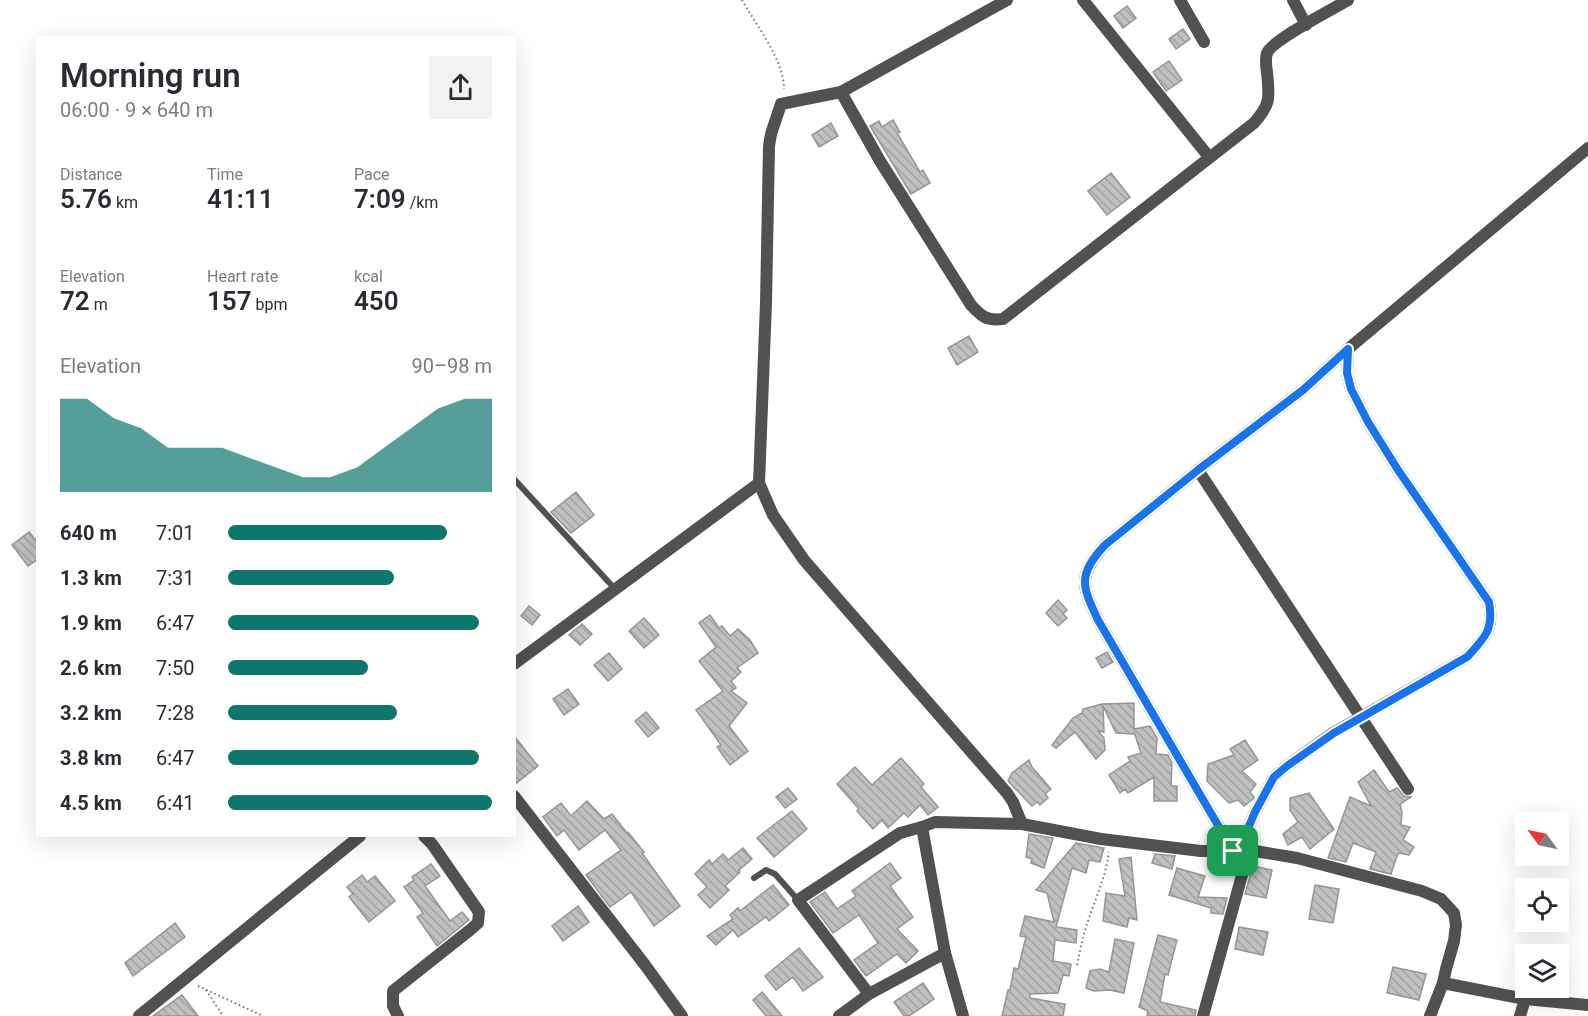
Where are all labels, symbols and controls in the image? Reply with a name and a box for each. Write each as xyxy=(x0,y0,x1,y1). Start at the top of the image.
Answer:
text: Morning run xyxy=(60,56,241,95)
button: share xyxy=(429,56,492,119)
text: 06:00 · 9 × 640 m xyxy=(60,98,213,122)
text: Distance xyxy=(60,165,122,184)
text: Time xyxy=(207,165,243,184)
text: Pace xyxy=(354,165,390,184)
text: 5.76 xyxy=(60,184,112,214)
text: 41:11 xyxy=(207,184,274,214)
text: 7:09 xyxy=(354,184,406,214)
text: km xyxy=(112,193,138,212)
text: /km xyxy=(406,193,438,212)
text: Elevation xyxy=(60,267,125,286)
text: Heart rate xyxy=(207,267,278,286)
text: kcal xyxy=(354,267,383,286)
text: 72 xyxy=(60,286,90,316)
text: 157 xyxy=(207,286,252,316)
text: 450 xyxy=(354,286,399,316)
text: m xyxy=(90,295,108,314)
text: bpm xyxy=(252,295,288,314)
text: Elevation xyxy=(60,354,141,378)
text: 90–98 m xyxy=(411,354,492,378)
text: 640 m xyxy=(60,521,117,545)
text: 7:01 xyxy=(156,521,195,545)
text: 1.3 km xyxy=(60,566,122,590)
text: 7:31 xyxy=(156,566,195,590)
text: 1.9 km xyxy=(60,611,122,635)
text: 6:47 xyxy=(156,611,195,635)
text: 2.6 km xyxy=(60,656,122,680)
text: 7:50 xyxy=(156,656,195,680)
text: 3.2 km xyxy=(60,701,122,725)
text: 7:28 xyxy=(156,701,195,725)
text: 3.8 km xyxy=(60,746,122,770)
text: 6:47 xyxy=(156,746,195,770)
text: 4.5 km xyxy=(60,791,122,815)
text: 6:41 xyxy=(156,791,195,815)
north arrow xyxy=(1515,812,1569,866)
map controls xyxy=(1515,812,1569,998)
pin xyxy=(1207,825,1258,876)
icon: arrive xyxy=(1216,834,1249,867)
button: locate xyxy=(1515,878,1569,932)
button: layers xyxy=(1515,944,1569,998)

